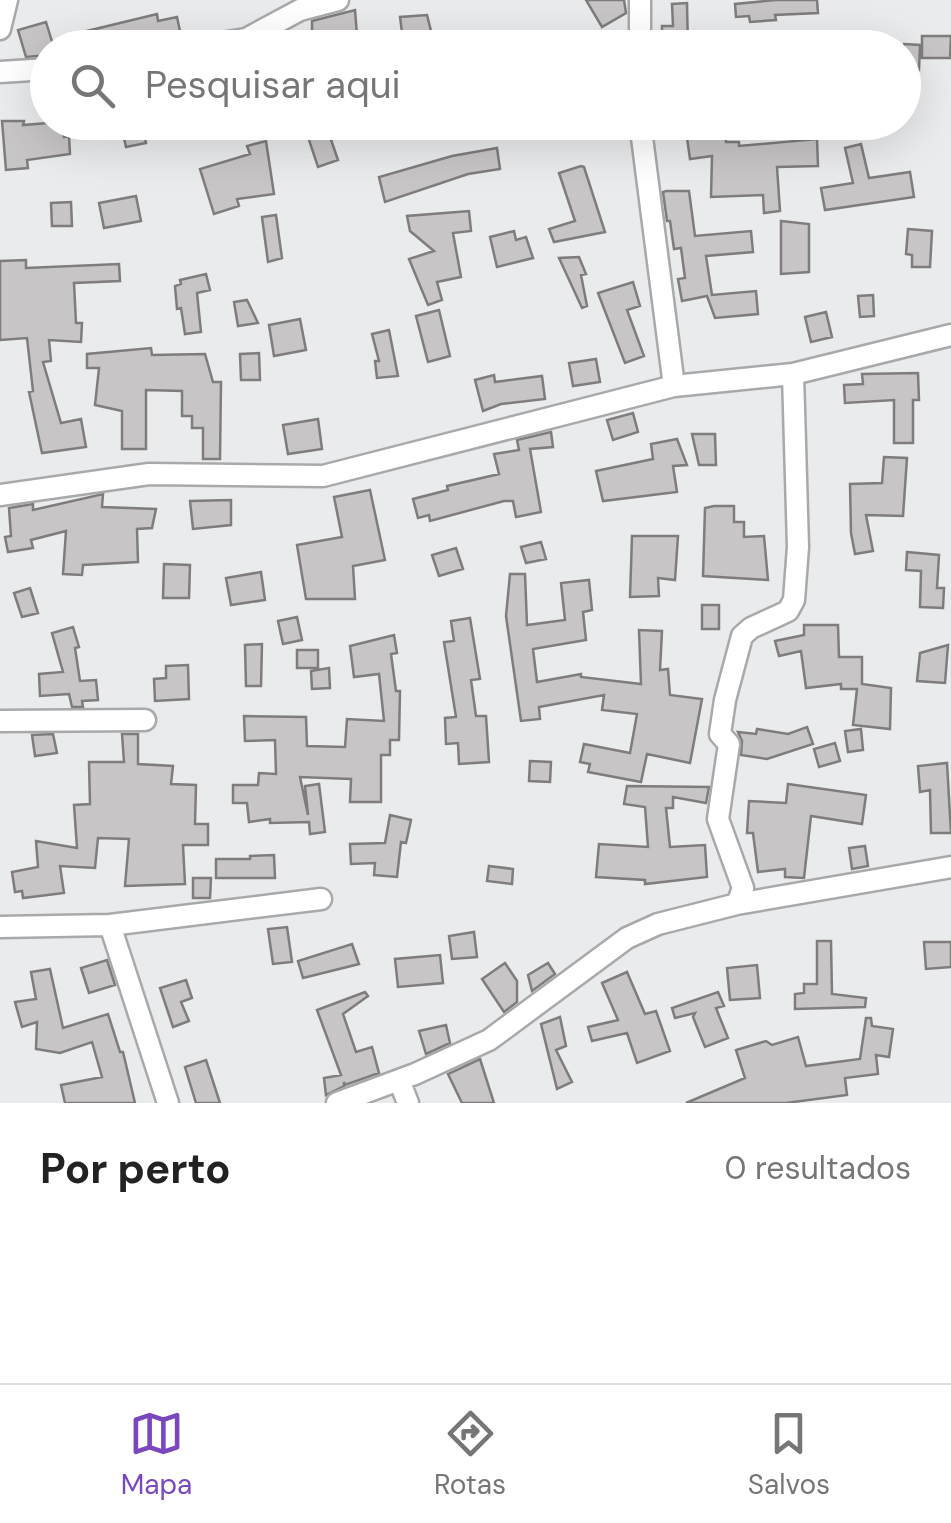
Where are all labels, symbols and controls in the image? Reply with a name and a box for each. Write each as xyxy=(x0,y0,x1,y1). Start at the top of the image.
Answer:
search box xyxy=(30,30,921,140)
icon: search xyxy=(65,58,120,113)
text: Pesquisar aqui xyxy=(145,60,401,110)
text: Por perto xyxy=(40,1141,231,1196)
text: 0 resultados xyxy=(725,1147,911,1189)
tab: Mapa xyxy=(121,1406,192,1503)
tab: Rotas xyxy=(434,1406,506,1503)
tab: Salvos xyxy=(748,1406,830,1503)

